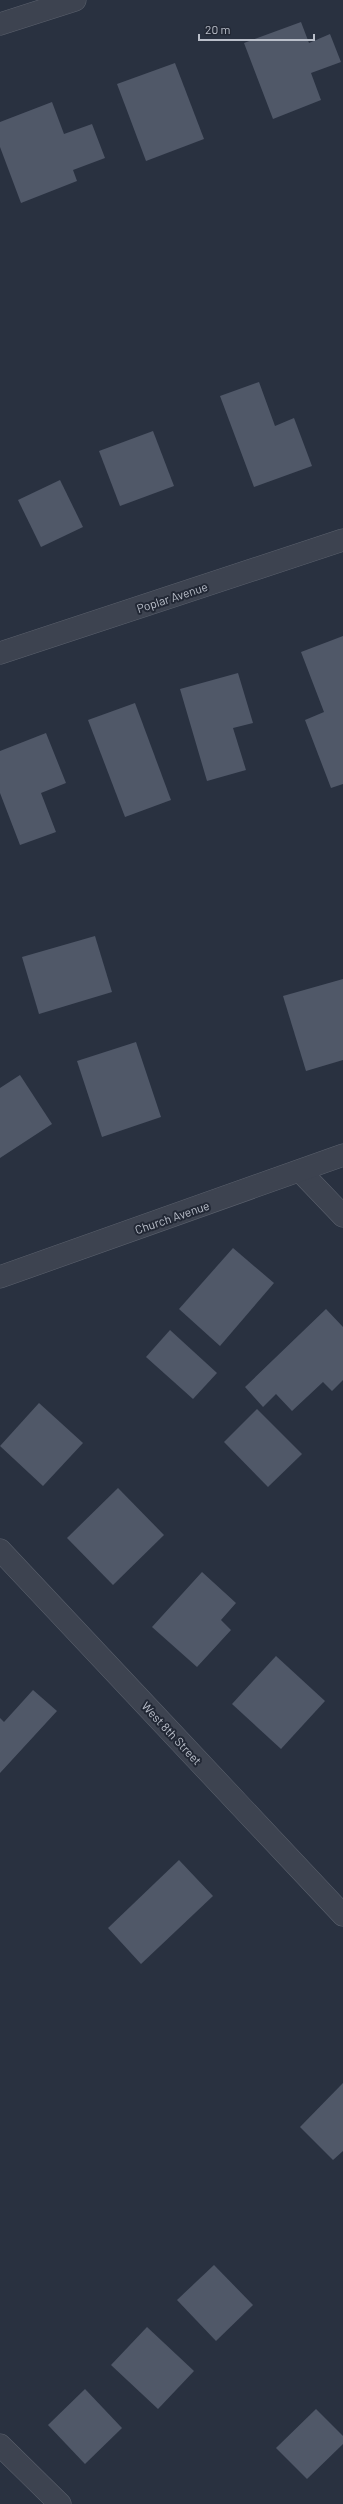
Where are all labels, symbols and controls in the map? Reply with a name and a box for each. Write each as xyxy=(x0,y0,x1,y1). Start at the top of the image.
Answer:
scale bar xyxy=(199,16,314,42)
text: 20 m xyxy=(205,22,231,36)
street label: Poplar Avenue xyxy=(135,579,209,615)
street label: Church Avenue xyxy=(133,1198,211,1236)
street label: West 8th Street xyxy=(139,1699,205,1767)

